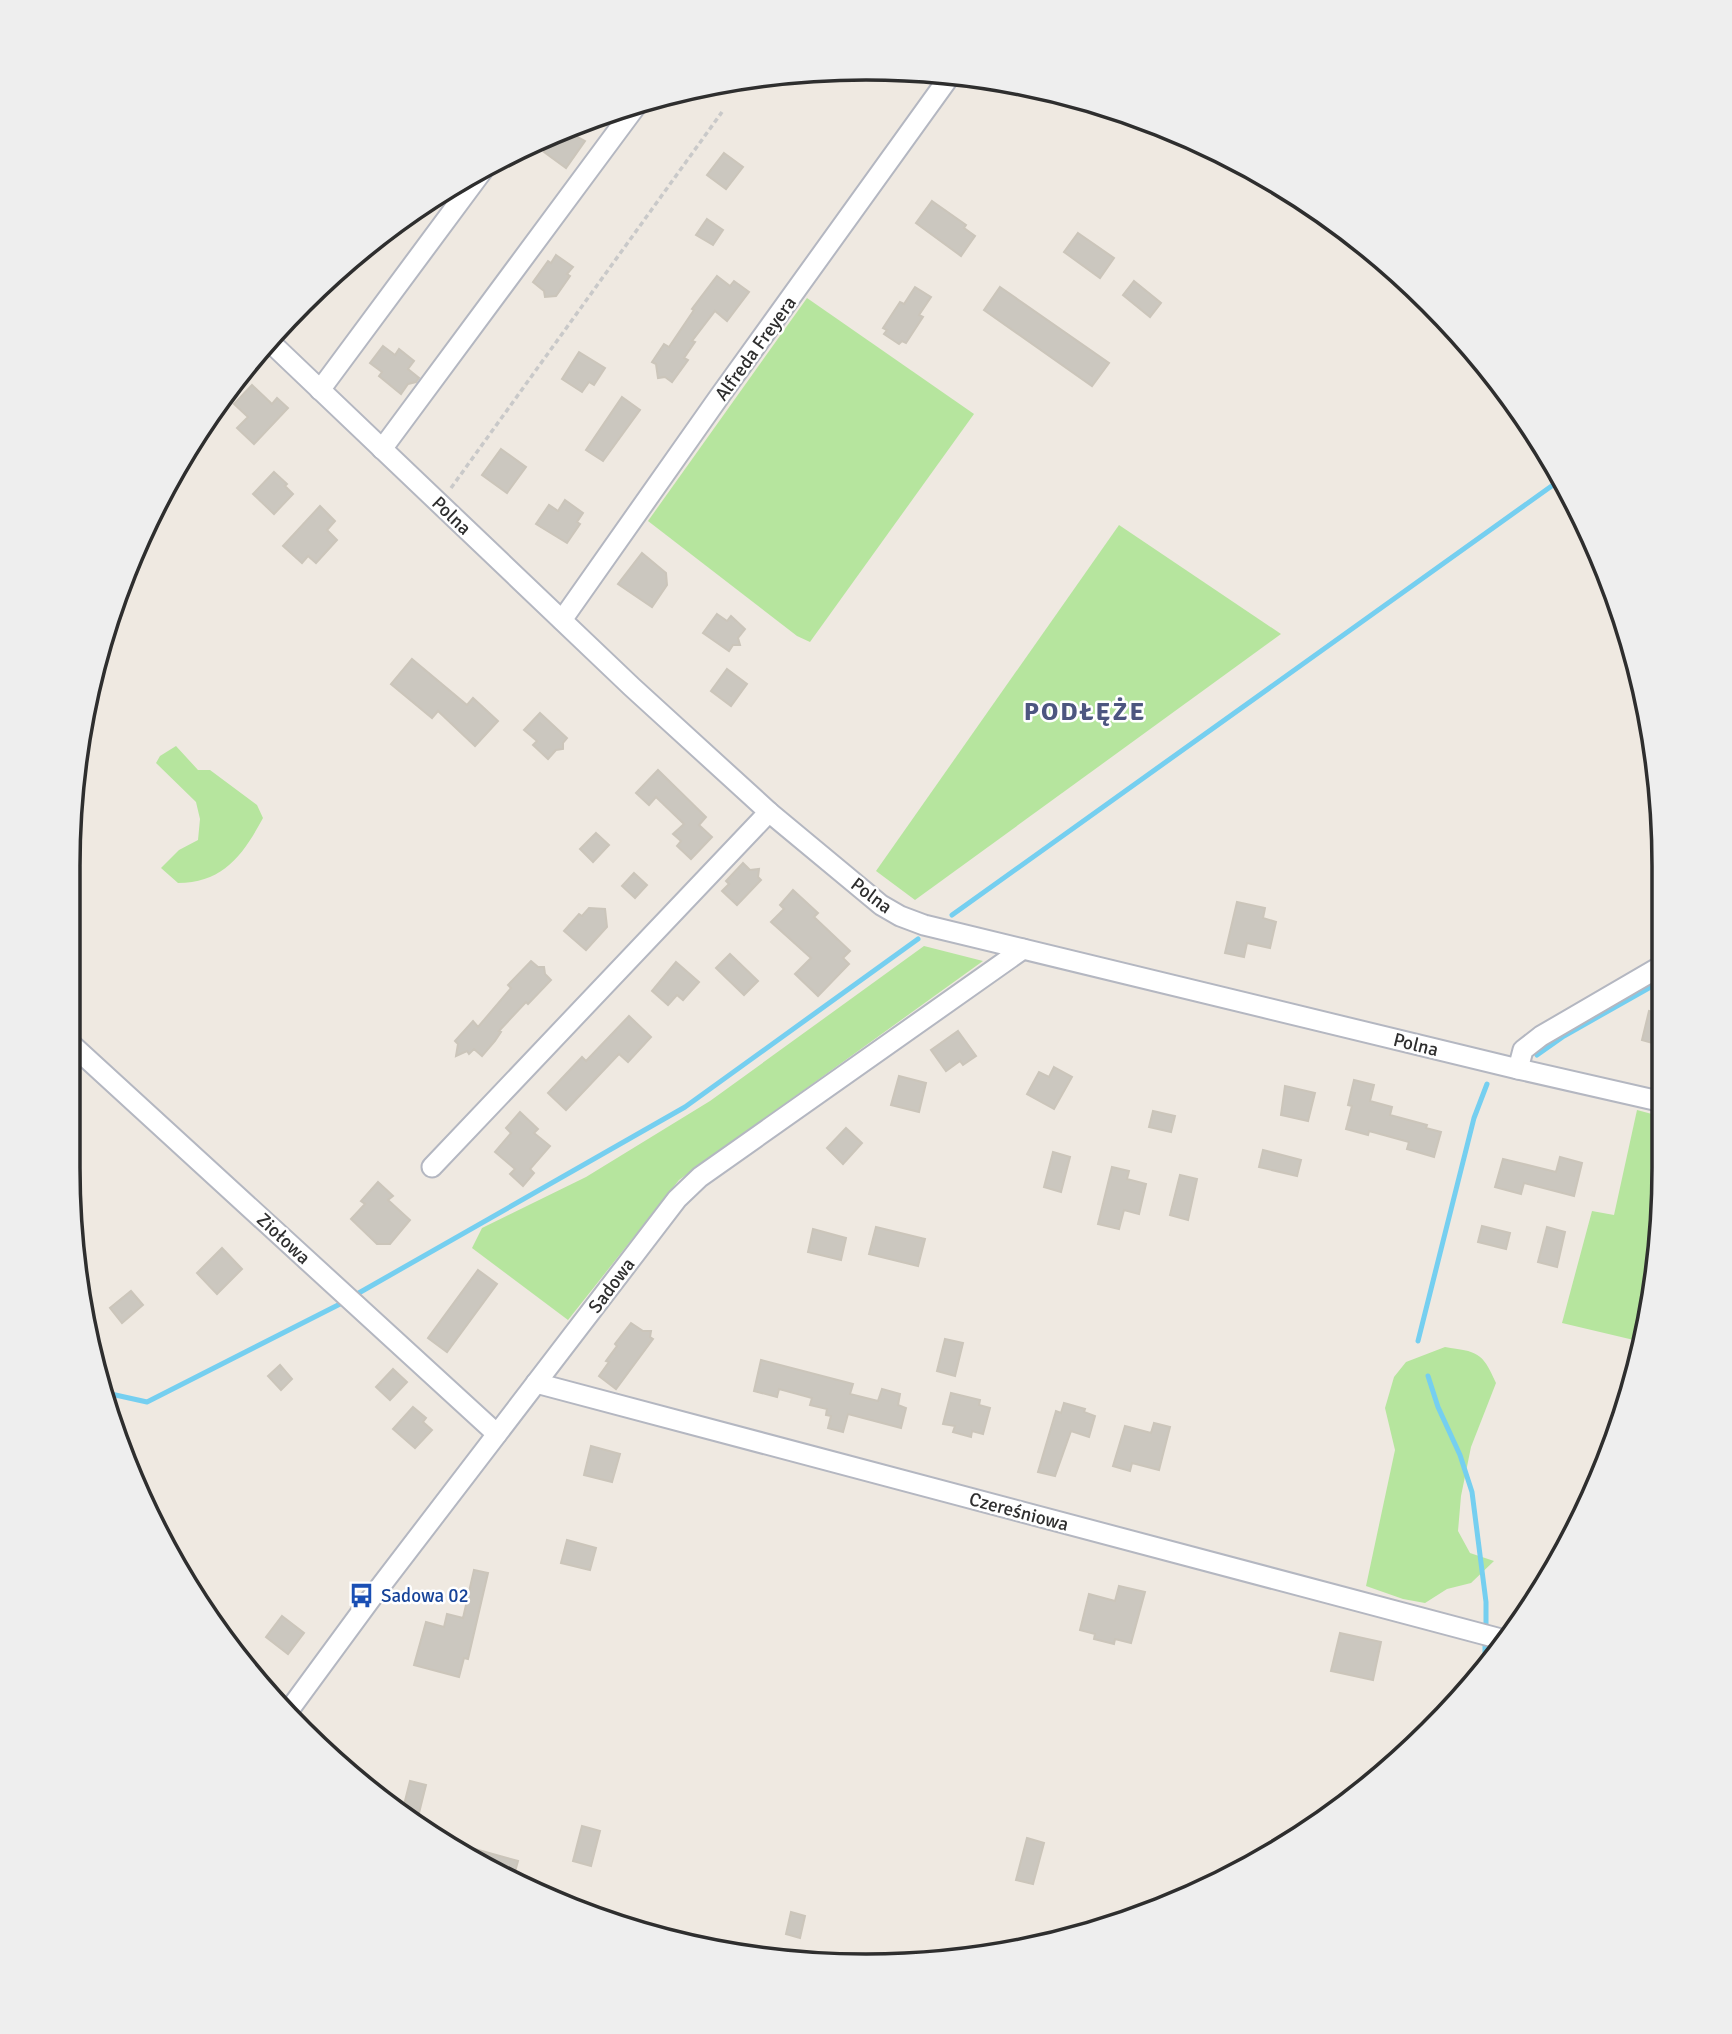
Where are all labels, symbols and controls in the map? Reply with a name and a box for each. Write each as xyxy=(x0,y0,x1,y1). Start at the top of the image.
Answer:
street label: Alfreda Freyera xyxy=(710,292,802,406)
street label: Polna xyxy=(427,491,476,540)
district label: PODŁĘŻE xyxy=(1024,696,1146,728)
street label: Polna xyxy=(846,872,897,919)
street label: Polna xyxy=(1391,1028,1441,1062)
street label: Ziołowa xyxy=(251,1208,315,1270)
street label: Sadowa xyxy=(583,1253,640,1318)
street label: Czereśniowa xyxy=(966,1487,1071,1537)
bus stop icon: Sadowa 02 xyxy=(347,1581,375,1609)
place label: Sadowa 02 xyxy=(381,1584,469,1608)

